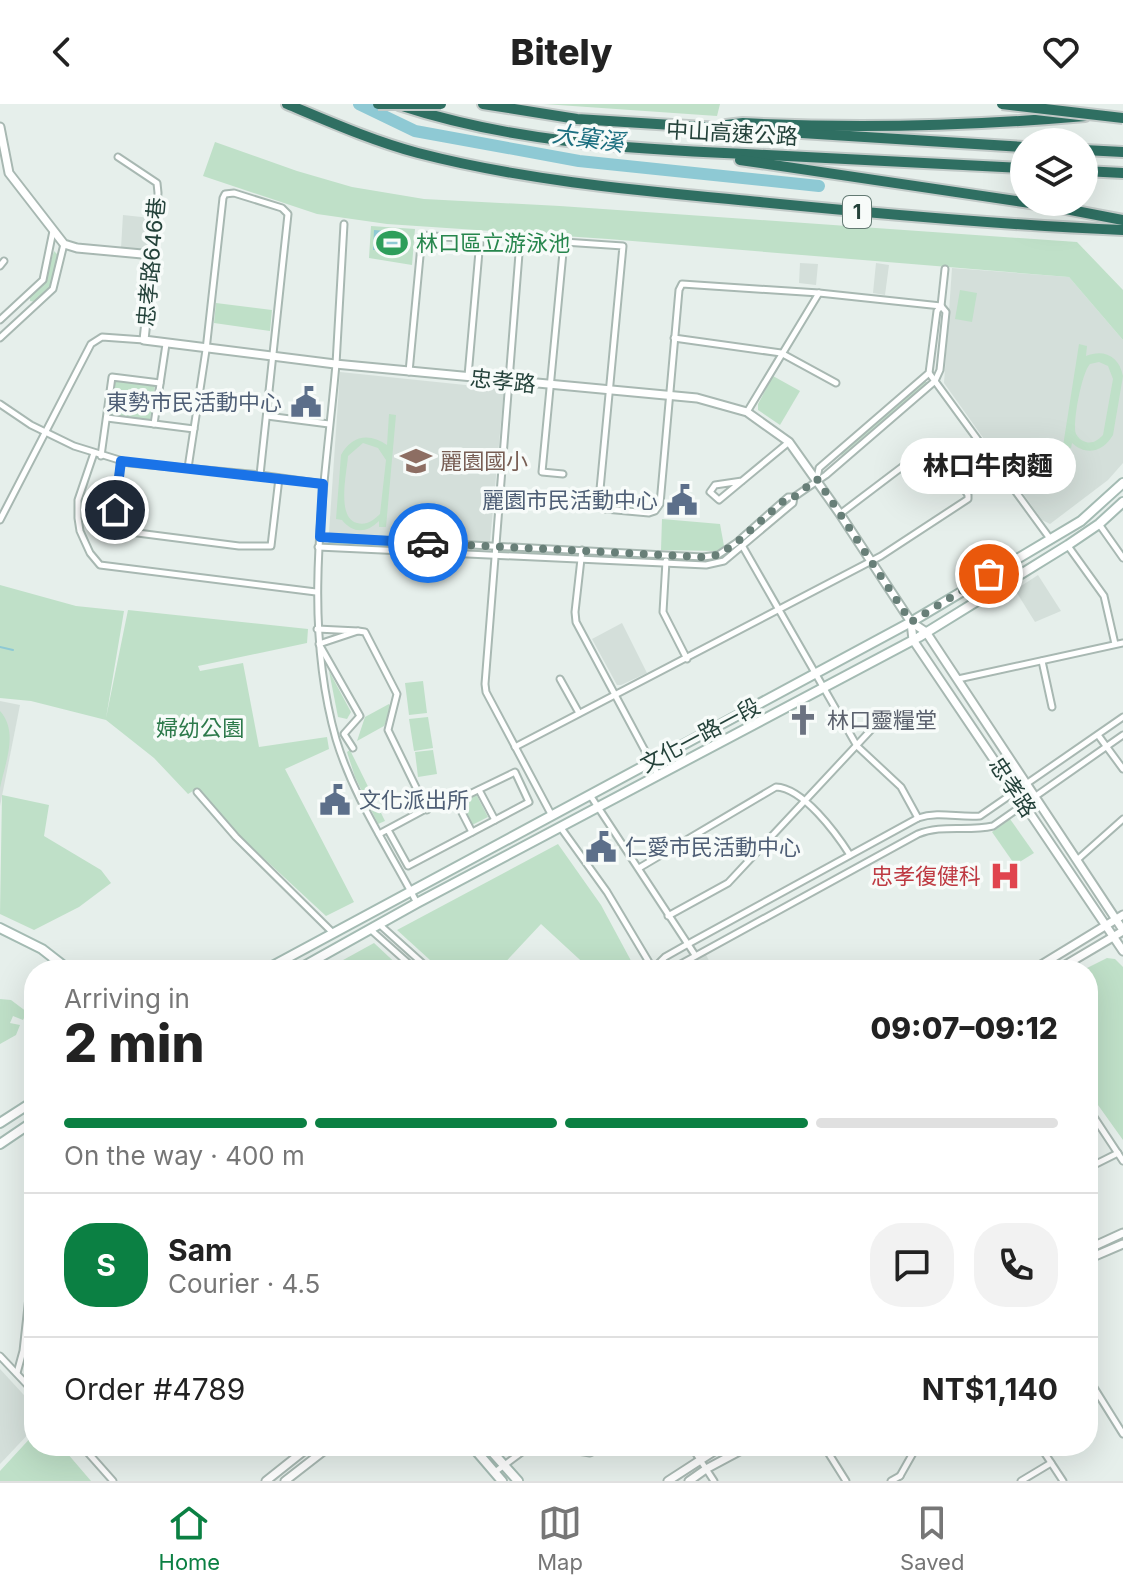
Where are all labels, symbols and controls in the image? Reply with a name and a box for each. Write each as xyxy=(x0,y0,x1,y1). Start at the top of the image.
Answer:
icon: back xyxy=(40,30,84,74)
text: Bitely xyxy=(510,30,613,74)
icon: heart xyxy=(1039,30,1083,74)
street label: 中山高速公路 xyxy=(665,117,799,149)
water label: 大窠溪 xyxy=(550,119,629,158)
map controls xyxy=(1010,128,1098,216)
button: layers xyxy=(1010,128,1098,216)
street label: 忠孝路646巷 xyxy=(132,196,170,328)
road number: 1 xyxy=(843,196,871,228)
sports icon: 林口區立游泳池 xyxy=(375,226,409,260)
place label: 林口區立游泳池 xyxy=(416,230,570,256)
street label: 忠孝路 xyxy=(469,365,537,397)
public building icon: 東勢市民活動中心 xyxy=(289,385,323,419)
place label: 東勢市民活動中心 xyxy=(106,389,282,415)
callout: 林口牛肉麵 xyxy=(901,438,1077,494)
school or university icon: 麗園國小 xyxy=(399,444,433,478)
place label: 麗園國小 xyxy=(440,448,528,474)
text: 林口牛肉麵 xyxy=(923,450,1053,481)
pin xyxy=(81,476,149,544)
public building icon: 麗園市民活動中心 xyxy=(665,483,699,517)
place label: 麗園市民活動中心 xyxy=(482,487,658,513)
icon: home xyxy=(93,488,137,532)
courier xyxy=(388,503,468,583)
icon: car xyxy=(406,521,450,565)
pin xyxy=(955,540,1023,608)
icon: bag xyxy=(967,552,1011,596)
street label: 文化一路一段 xyxy=(636,693,764,777)
church icon: 林口靈糧堂 xyxy=(786,703,820,737)
place label: 林口靈糧堂 xyxy=(827,707,937,733)
park label: 婦幼公園 xyxy=(156,715,244,741)
street label: 忠孝路 xyxy=(984,752,1042,822)
public building icon: 文化派出所 xyxy=(318,783,352,817)
place label: 文化派出所 xyxy=(359,787,469,813)
public building icon: 仁愛市民活動中心 xyxy=(584,830,618,864)
place label: 仁愛市民活動中心 xyxy=(625,834,801,860)
hospital icon: 忠孝復健科 xyxy=(988,859,1022,893)
place label: 忠孝復健科 xyxy=(871,863,981,889)
text: Arriving in xyxy=(64,983,190,1014)
text: 09:07–09:12 xyxy=(870,1010,1058,1046)
text: 2 min xyxy=(64,1012,205,1075)
text: On the way · 400 m xyxy=(64,1140,305,1171)
button: chat xyxy=(870,1223,954,1307)
button: phone xyxy=(974,1223,1058,1307)
text: Sam xyxy=(168,1232,232,1268)
text: S xyxy=(96,1247,116,1283)
text: Courier · 4.5 xyxy=(168,1268,320,1299)
text: Order #4789 xyxy=(64,1371,245,1407)
text: NT$1,140 xyxy=(922,1371,1058,1407)
tab: Home xyxy=(159,1501,220,1575)
tab: Map xyxy=(537,1501,583,1575)
tab: Saved xyxy=(900,1501,964,1575)

